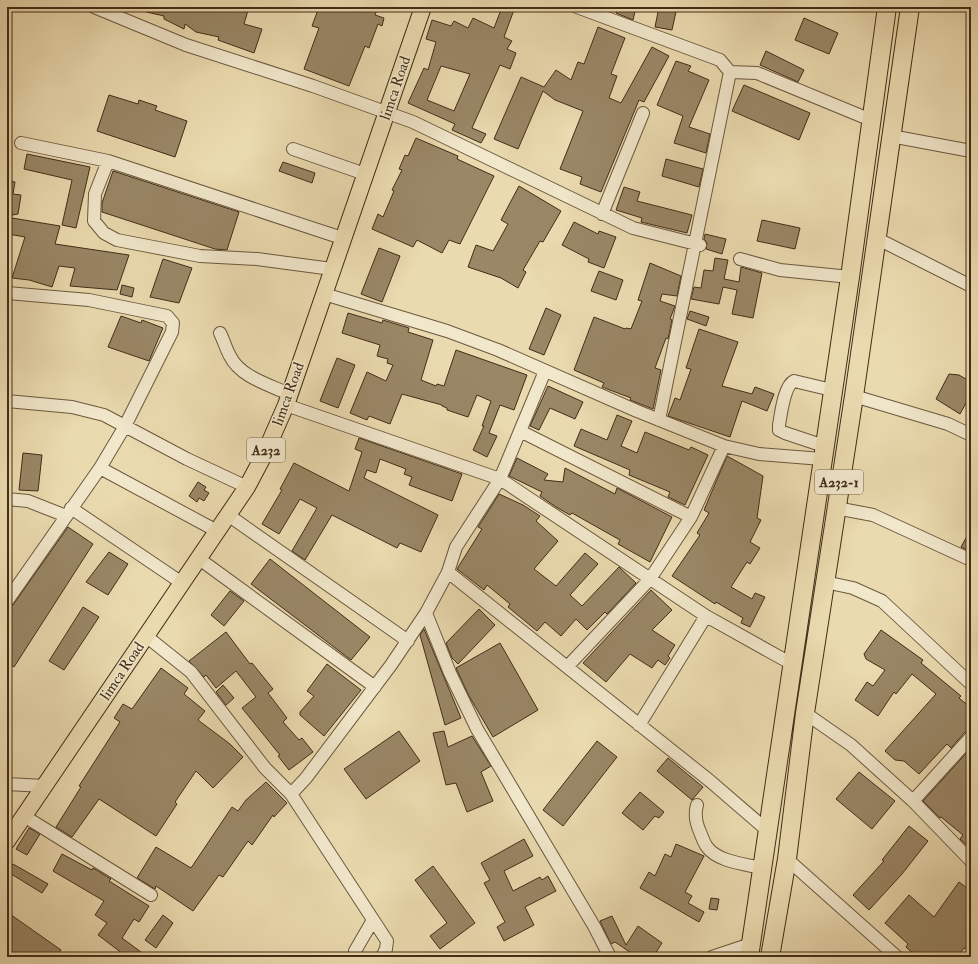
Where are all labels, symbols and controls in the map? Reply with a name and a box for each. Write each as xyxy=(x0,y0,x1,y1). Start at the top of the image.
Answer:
street label: limca Road xyxy=(376,53,415,123)
street label: limca Road xyxy=(268,359,309,429)
road number: A232 xyxy=(247,438,285,462)
road number: A232-1 xyxy=(815,470,863,494)
street label: limca Road xyxy=(96,638,149,704)

